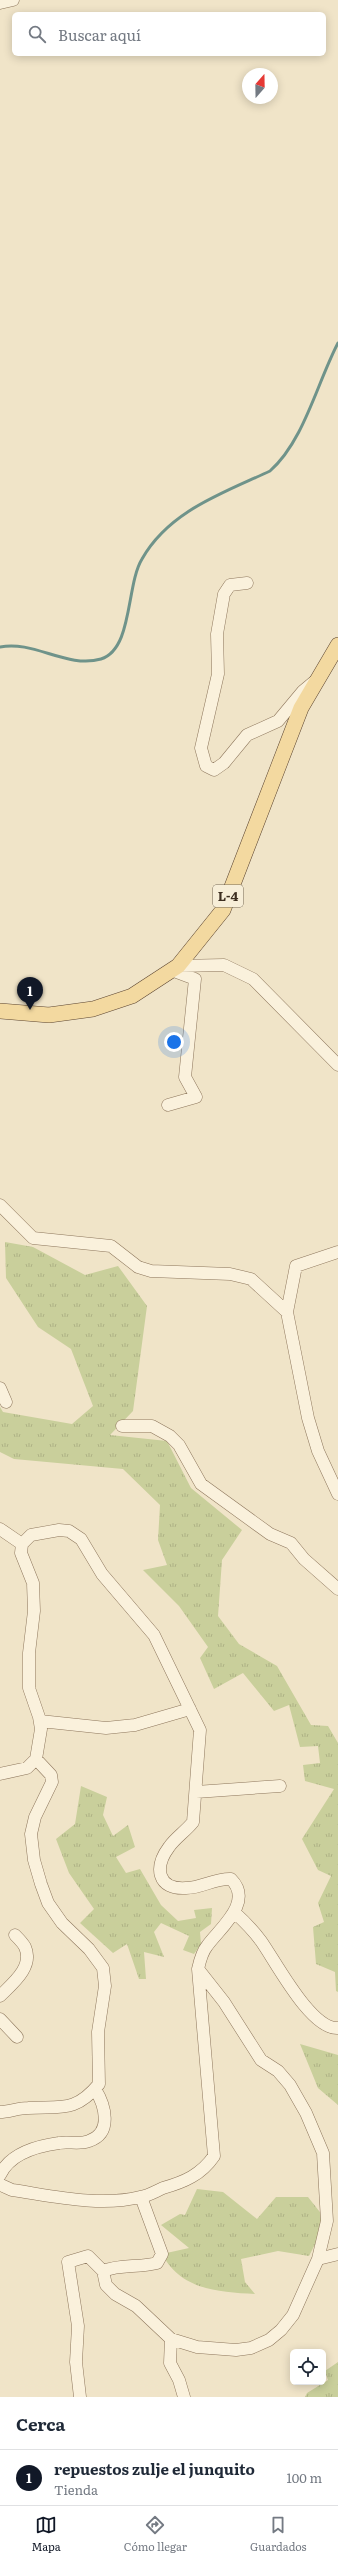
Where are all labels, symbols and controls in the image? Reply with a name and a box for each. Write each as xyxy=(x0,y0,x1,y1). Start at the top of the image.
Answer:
search box xyxy=(12,12,326,56)
icon: search xyxy=(26,23,48,45)
text: Buscar aquí xyxy=(58,23,141,46)
north arrow xyxy=(242,68,278,104)
road number: L-4 xyxy=(213,885,243,907)
pin: 1 xyxy=(17,977,43,1010)
your location xyxy=(164,1032,184,1052)
map controls xyxy=(290,2349,326,2385)
button: locate xyxy=(290,2349,326,2385)
text: Cerca xyxy=(16,2411,65,2436)
text: repuestos zulje el junquito xyxy=(54,2457,255,2480)
text: 1 xyxy=(26,2468,32,2487)
text: 100 m xyxy=(286,2468,322,2487)
text: Tienda xyxy=(54,2480,98,2499)
tab: Mapa xyxy=(31,2514,61,2554)
tab: Cómo llegar xyxy=(124,2514,187,2554)
tab: Guardados xyxy=(250,2514,307,2554)

